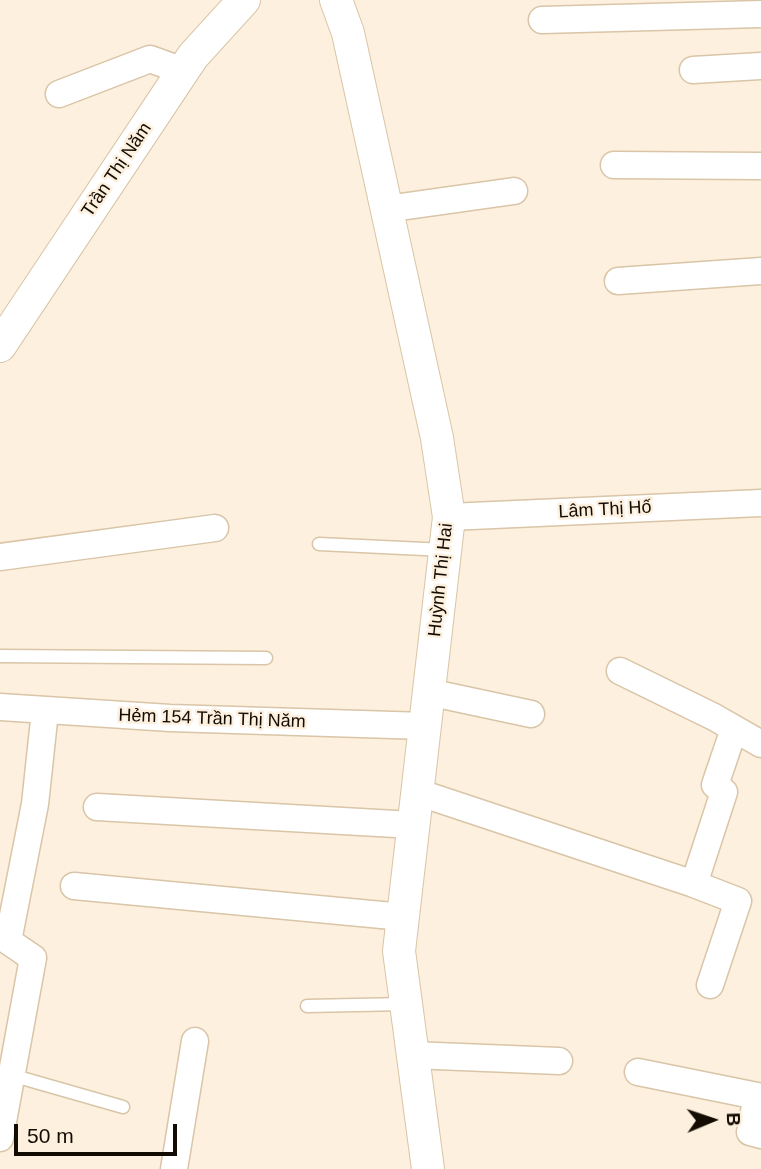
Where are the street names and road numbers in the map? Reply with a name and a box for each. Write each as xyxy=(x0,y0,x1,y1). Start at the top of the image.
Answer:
street label: Trần Thị Năm xyxy=(77,119,157,221)
street label: Lâm Thị Hố xyxy=(558,497,652,523)
street label: Huỳnh Thị Hai xyxy=(424,522,458,638)
street label: Hẻm 154 Trần Thị Năm xyxy=(118,705,306,733)

